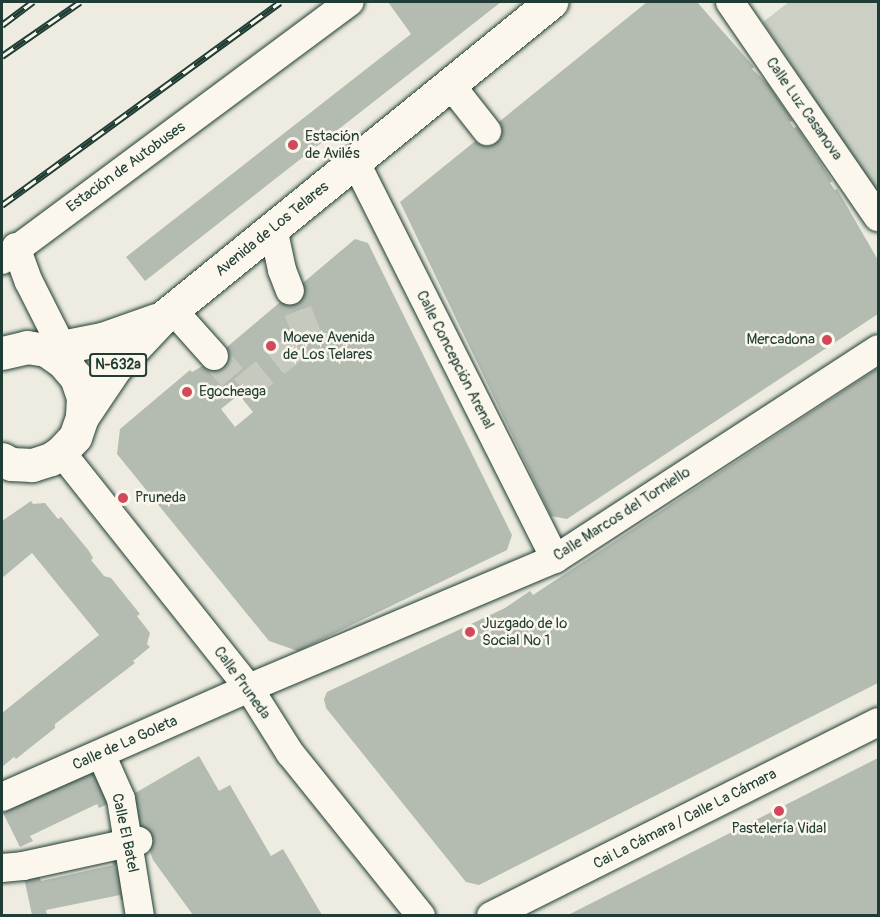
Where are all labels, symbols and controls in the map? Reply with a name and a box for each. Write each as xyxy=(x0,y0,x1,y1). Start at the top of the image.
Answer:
street label: Calle Luz Casanova xyxy=(762,54,846,164)
street label: Estación de Autobuses xyxy=(63,118,189,216)
place label: Estación de Avilés xyxy=(305,127,360,162)
marker: Estación de Avilés xyxy=(286,138,300,152)
street label: Avenida de Los Telares xyxy=(212,178,332,280)
street label: Calle Concepción Arenal xyxy=(412,288,498,432)
place label: Moeve Avenida de Los Telares xyxy=(283,328,375,363)
place label: Mercadona xyxy=(746,331,815,349)
marker: Mercadona xyxy=(820,333,834,347)
marker: Moeve Avenida de Los Telares xyxy=(264,339,278,353)
road number: N-632a xyxy=(88,354,148,376)
place label: Egocheaga xyxy=(199,383,266,401)
marker: Egocheaga xyxy=(180,385,194,399)
street label: Calle Marcos del Torniello xyxy=(550,463,694,565)
place label: Pruneda xyxy=(135,489,186,507)
marker: Pruneda xyxy=(116,491,130,505)
place label: Juzgado de lo Social Nº 1 xyxy=(482,614,567,649)
marker: Juzgado de lo Social Nº 1 xyxy=(463,625,477,639)
street label: Calle Pruneda xyxy=(210,643,274,723)
street label: Calle de La Goleta xyxy=(70,712,180,774)
street label: Cai La Cámara / Calle La Cámara xyxy=(590,765,780,873)
street label: Calle El Batel xyxy=(108,792,142,874)
marker: Pastelería Vidal xyxy=(772,804,786,818)
place label: Pastelería Vidal xyxy=(731,820,827,838)

